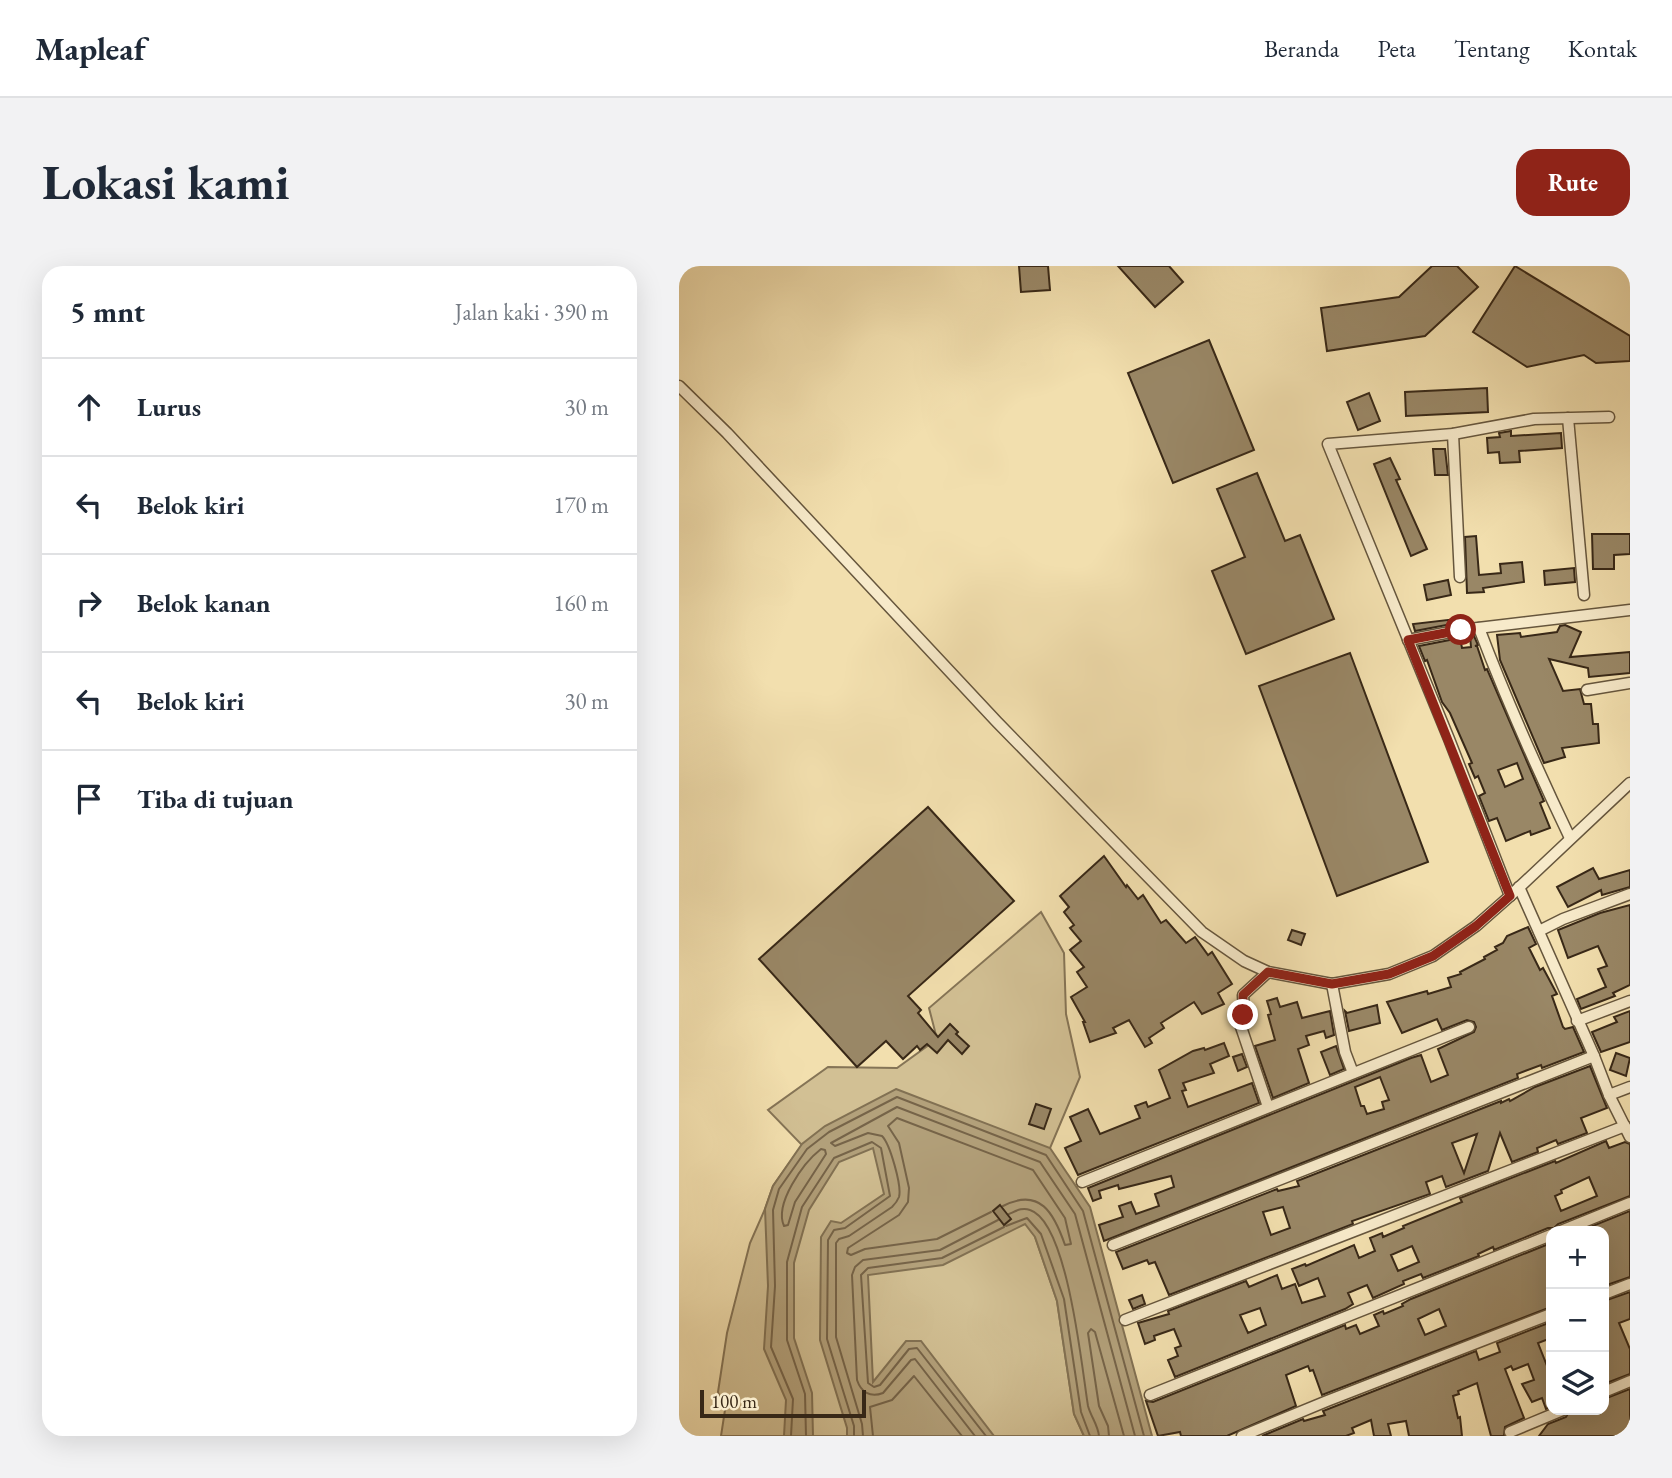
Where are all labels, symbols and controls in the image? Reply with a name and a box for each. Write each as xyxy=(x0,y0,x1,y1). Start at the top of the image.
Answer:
text: Mapleaf xyxy=(35,27,146,70)
text: Beranda xyxy=(1264,33,1339,64)
text: Peta xyxy=(1377,33,1416,64)
text: Tentang xyxy=(1454,33,1530,64)
text: Kontak xyxy=(1568,33,1637,64)
button: Rute xyxy=(1516,149,1630,216)
text: Lokasi kami xyxy=(42,150,290,214)
text: 5 mnt xyxy=(70,292,145,331)
text: Jalan kaki · 390 m xyxy=(455,297,609,327)
icon: ahead xyxy=(70,388,108,426)
text: Lurus xyxy=(137,390,201,424)
text: 30 m xyxy=(564,392,609,422)
icon: left xyxy=(70,486,108,524)
text: Belok kiri xyxy=(137,488,244,522)
text: 170 m xyxy=(553,490,609,520)
icon: right xyxy=(70,584,108,622)
text: Belok kanan xyxy=(137,586,271,620)
text: 160 m xyxy=(553,588,609,618)
route start xyxy=(1445,614,1476,645)
icon: left xyxy=(70,682,108,720)
text: Belok kiri xyxy=(137,684,244,718)
text: 30 m xyxy=(564,686,609,716)
icon: arrive xyxy=(70,780,108,818)
text: Tiba di tujuan xyxy=(137,782,293,816)
route end xyxy=(1227,999,1258,1030)
map controls xyxy=(1546,1226,1609,1415)
button: + xyxy=(1546,1226,1609,1289)
button: − xyxy=(1546,1289,1609,1352)
button: layers xyxy=(1546,1352,1609,1415)
scale bar xyxy=(700,1387,866,1419)
text: 100 m xyxy=(711,1389,757,1414)

